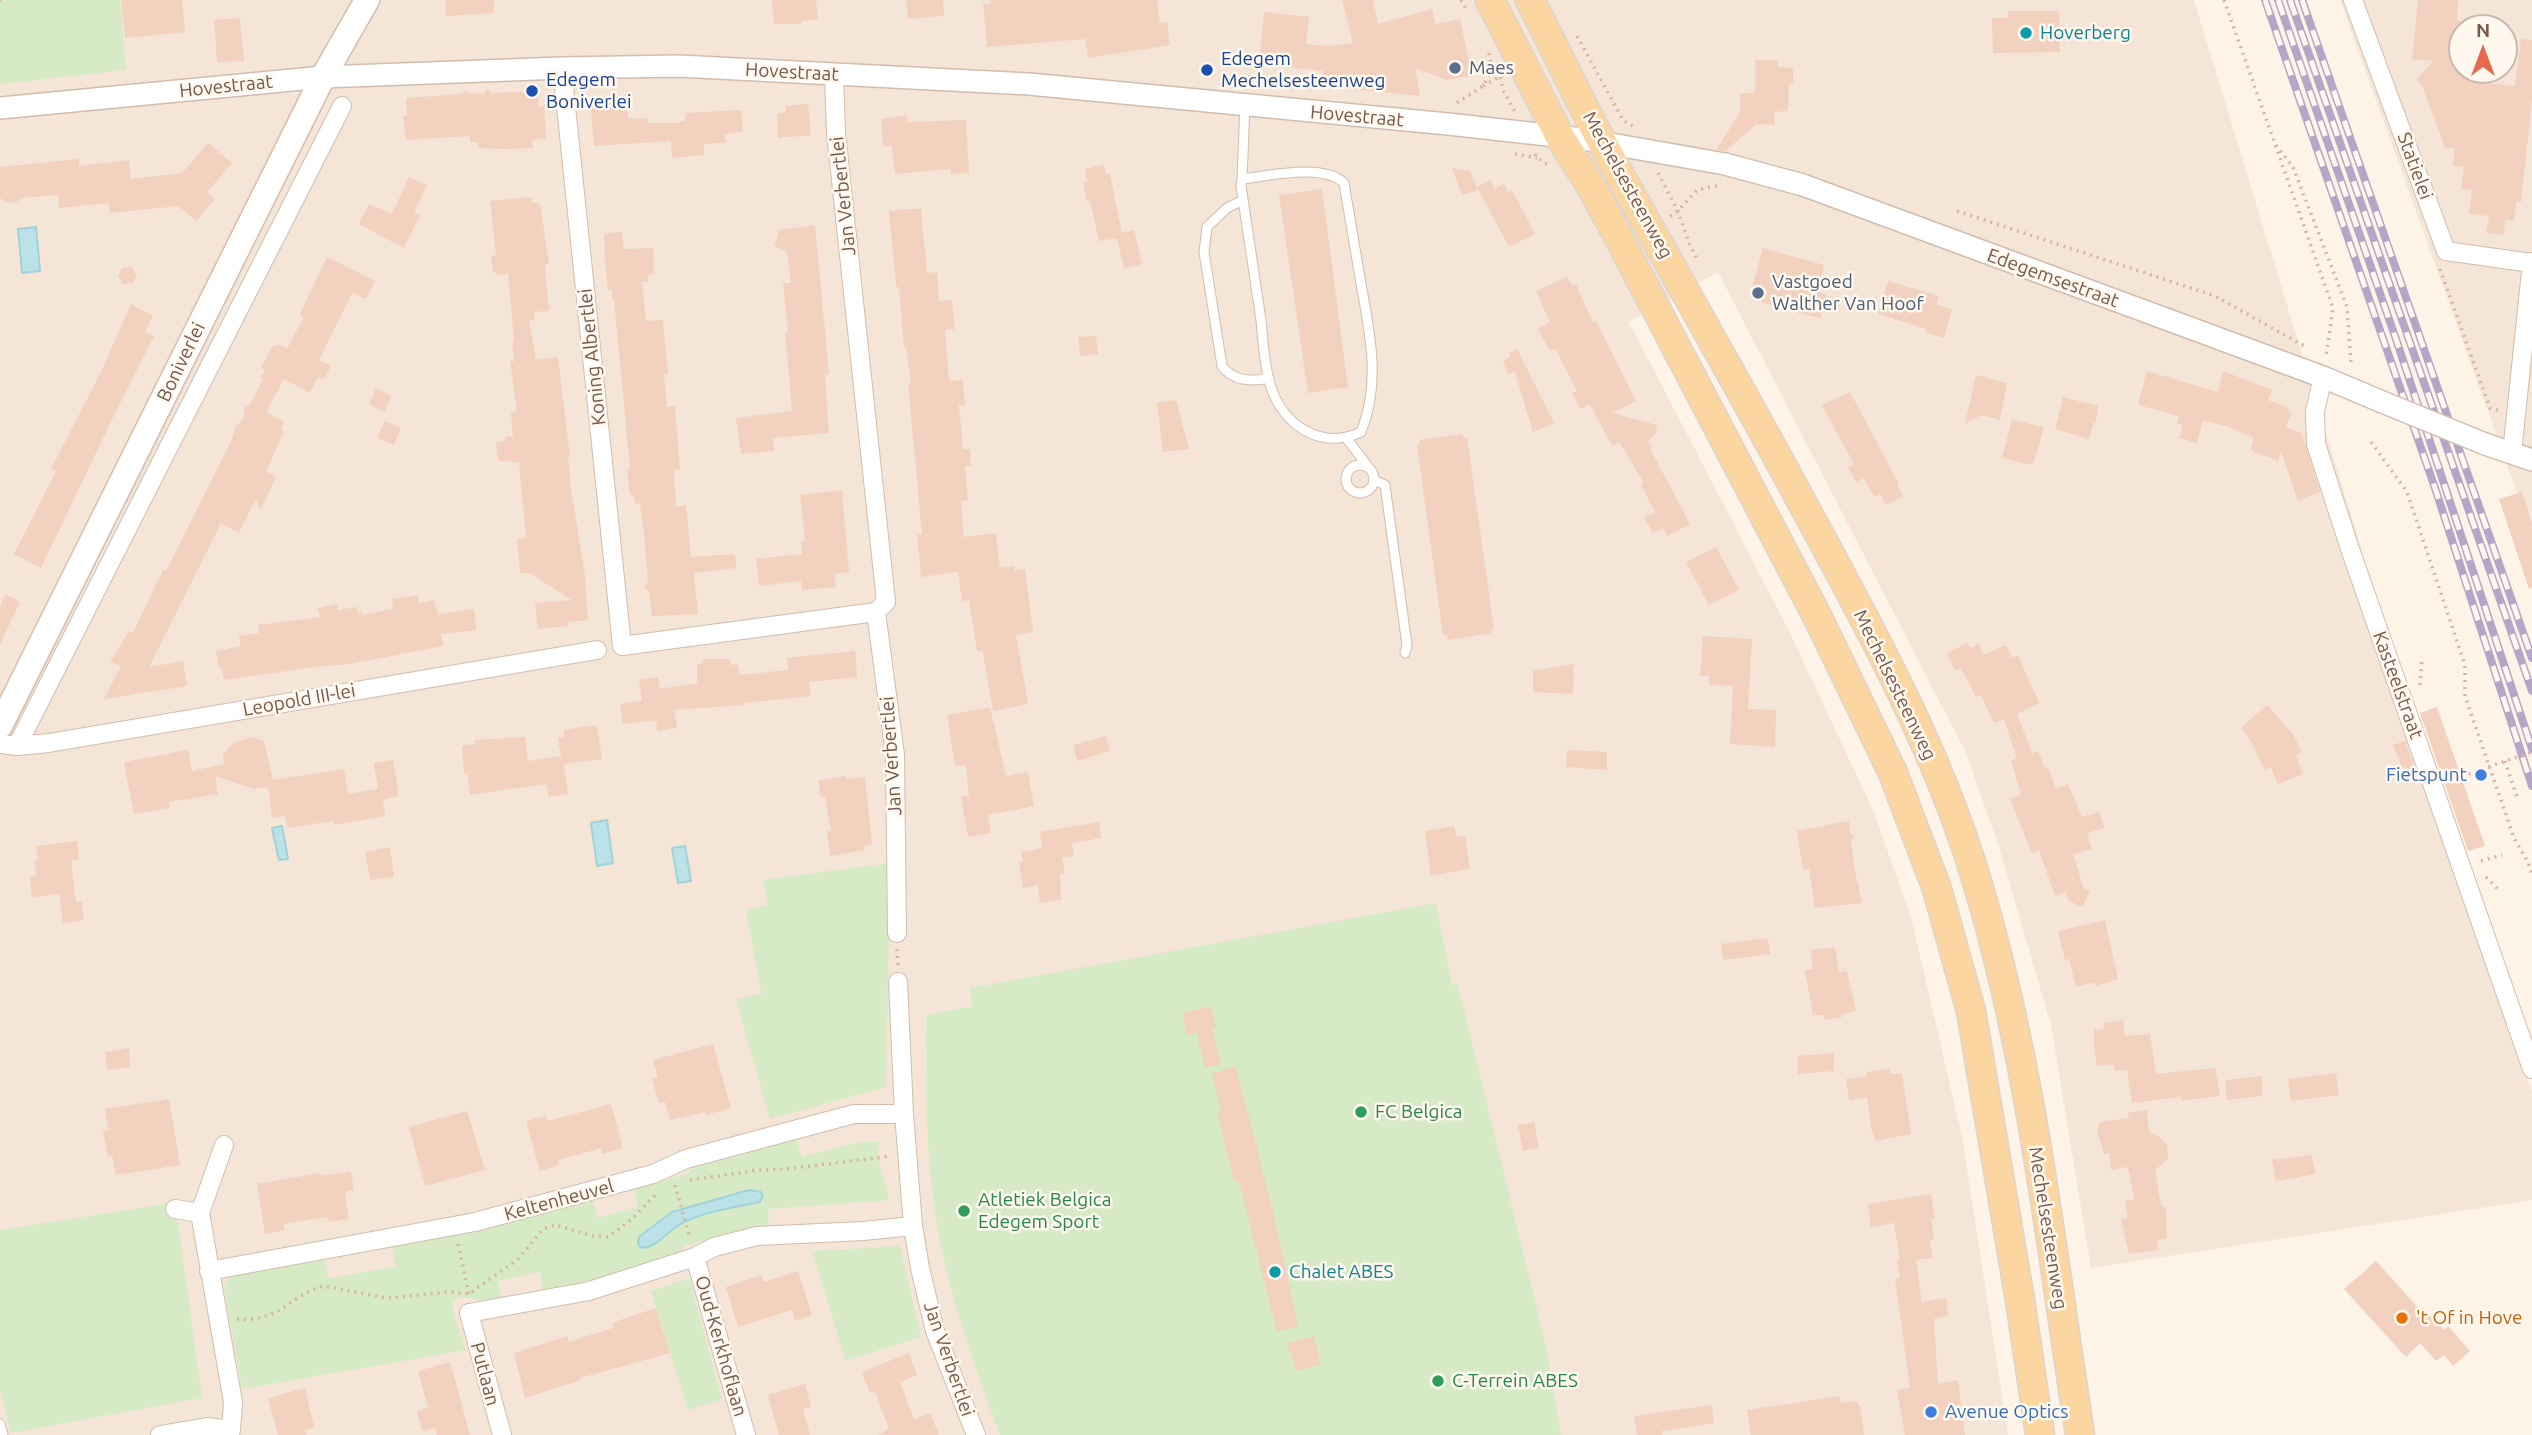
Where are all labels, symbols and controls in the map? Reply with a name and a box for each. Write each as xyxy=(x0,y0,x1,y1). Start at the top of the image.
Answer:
north arrow xyxy=(2448,14,2518,84)
text: N xyxy=(2476,19,2490,41)
place label: Hoverberg xyxy=(2040,22,2131,44)
marker: Hoverberg xyxy=(2018,25,2034,41)
place label: Edegem Mechelsesteenweg xyxy=(1221,48,1386,92)
place label: Maes xyxy=(1469,57,1514,79)
street label: Hovestraat xyxy=(744,58,840,86)
marker: Maes xyxy=(1447,60,1463,76)
marker: Edegem Mechelsesteenweg xyxy=(1199,62,1215,78)
place label: Edegem Boniverlei xyxy=(546,69,632,113)
street label: Hovestraat xyxy=(178,70,274,102)
marker: Edegem Boniverlei xyxy=(524,83,540,99)
street label: Hovestraat xyxy=(1309,101,1405,131)
street label: Mechelsesteenweg xyxy=(1578,108,1678,262)
street label: Statielei xyxy=(2392,129,2438,203)
street label: Jan Verbertlei xyxy=(825,135,861,257)
street label: Edegemsestraat xyxy=(1984,244,2122,312)
place label: Vastgoed Walther Van Hoof xyxy=(1772,271,1924,315)
marker: Vastgoed Walther Van Hoof xyxy=(1750,285,1766,301)
street label: Koning Albertlei xyxy=(573,287,611,427)
street label: Boniverlei xyxy=(152,319,210,405)
street label: Mechelsesteenweg xyxy=(1849,606,1941,764)
street label: Kasteelstraat xyxy=(2368,628,2428,742)
street label: Leopold III-lei xyxy=(241,679,357,721)
street label: Jan Verbertlei xyxy=(875,695,907,817)
place label: Fietspunt xyxy=(2386,764,2467,786)
marker: Fietspunt xyxy=(2473,767,2489,783)
place label: FC Belgica xyxy=(1375,1101,1463,1123)
marker: FC Belgica xyxy=(1353,1104,1369,1120)
street label: Mechelsesteenweg xyxy=(2024,1145,2072,1311)
street label: Keltenheuvel xyxy=(502,1174,616,1226)
place label: Atletiek Belgica Edegem Sport xyxy=(978,1189,1111,1233)
marker: Atletiek Belgica Edegem Sport xyxy=(956,1203,972,1219)
place label: Chalet ABES xyxy=(1289,1261,1394,1283)
marker: Chalet ABES xyxy=(1267,1264,1283,1280)
street label: Oud-Kerkhoflaan xyxy=(690,1273,752,1419)
street label: Jan Verbertlei xyxy=(919,1299,979,1419)
place label: 't Of in Hove xyxy=(2416,1307,2523,1329)
marker: 't Of in Hove xyxy=(2394,1310,2410,1326)
street label: Putlaan xyxy=(466,1340,504,1408)
place label: C-Terrein ABES xyxy=(1452,1370,1578,1392)
marker: C-Terrein ABES xyxy=(1430,1373,1446,1389)
place label: Avenue Optics xyxy=(1945,1401,2068,1423)
marker: Avenue Optics xyxy=(1923,1404,1939,1420)

